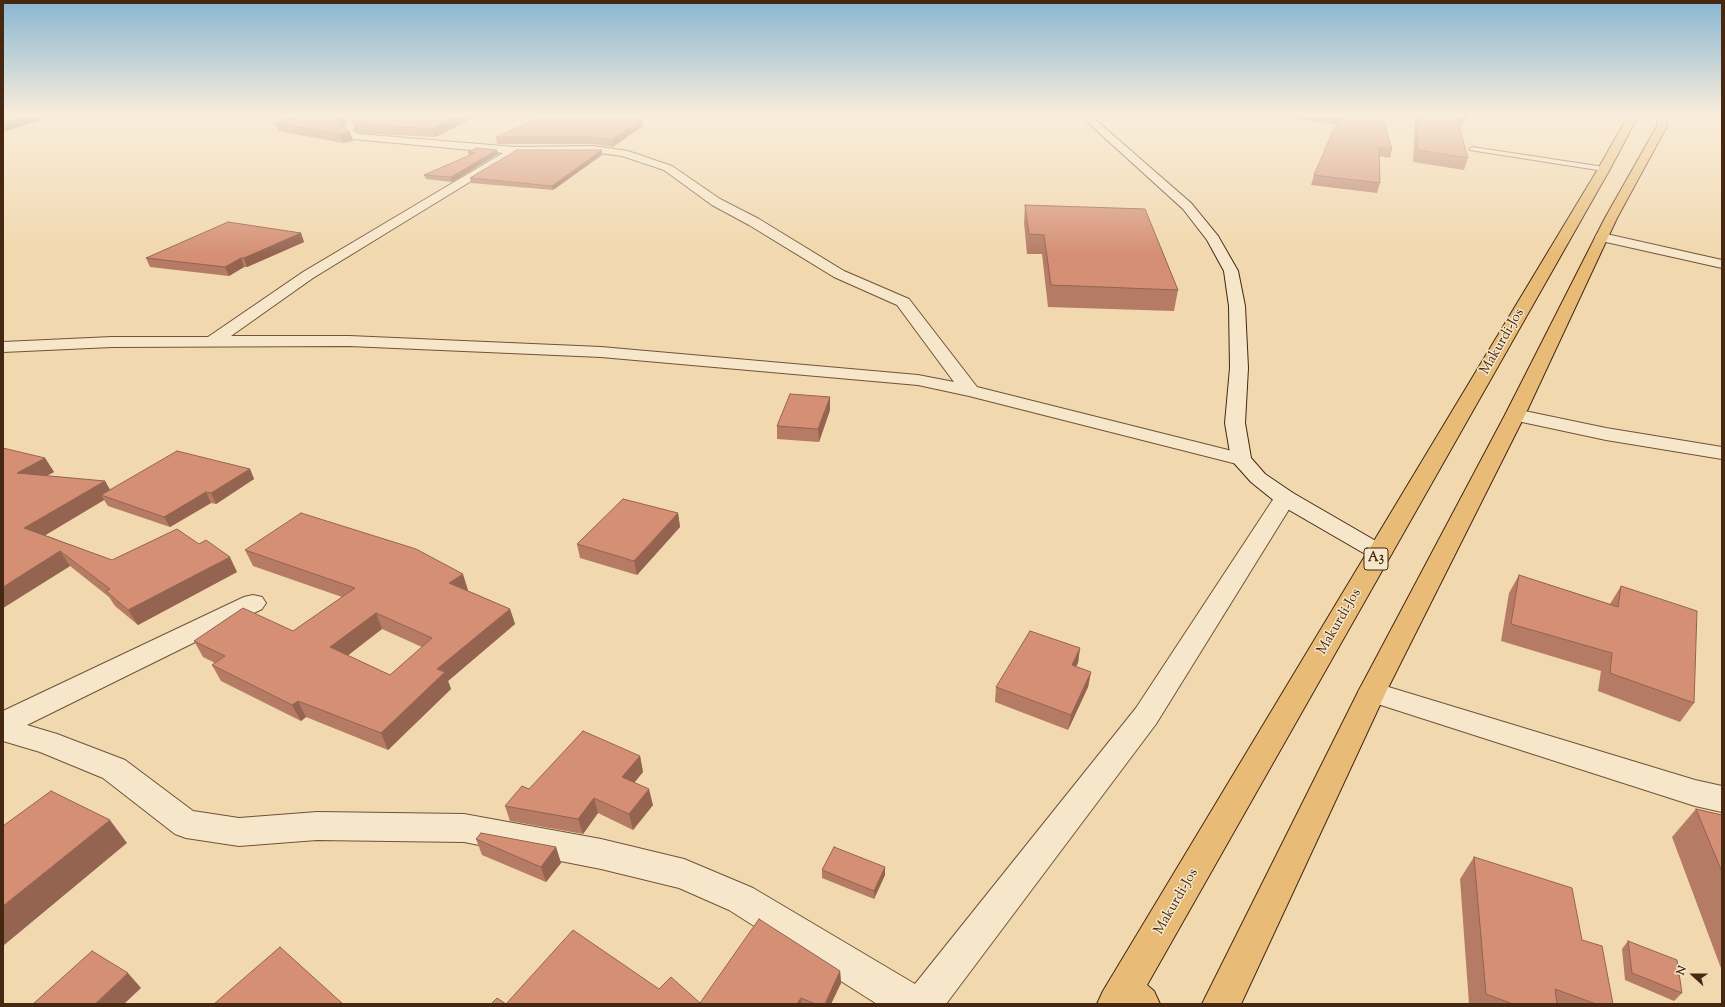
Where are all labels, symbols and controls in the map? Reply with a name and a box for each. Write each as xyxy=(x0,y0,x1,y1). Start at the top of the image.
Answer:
street label: Makurdi-Jos xyxy=(1477,306,1529,378)
road number: A3 xyxy=(1364,548,1388,570)
street label: Makurdi-Jos xyxy=(1314,586,1366,658)
street label: Makurdi-Jos xyxy=(1151,866,1203,938)
north arrow xyxy=(1673,955,1713,995)
text: N xyxy=(1673,964,1691,978)

